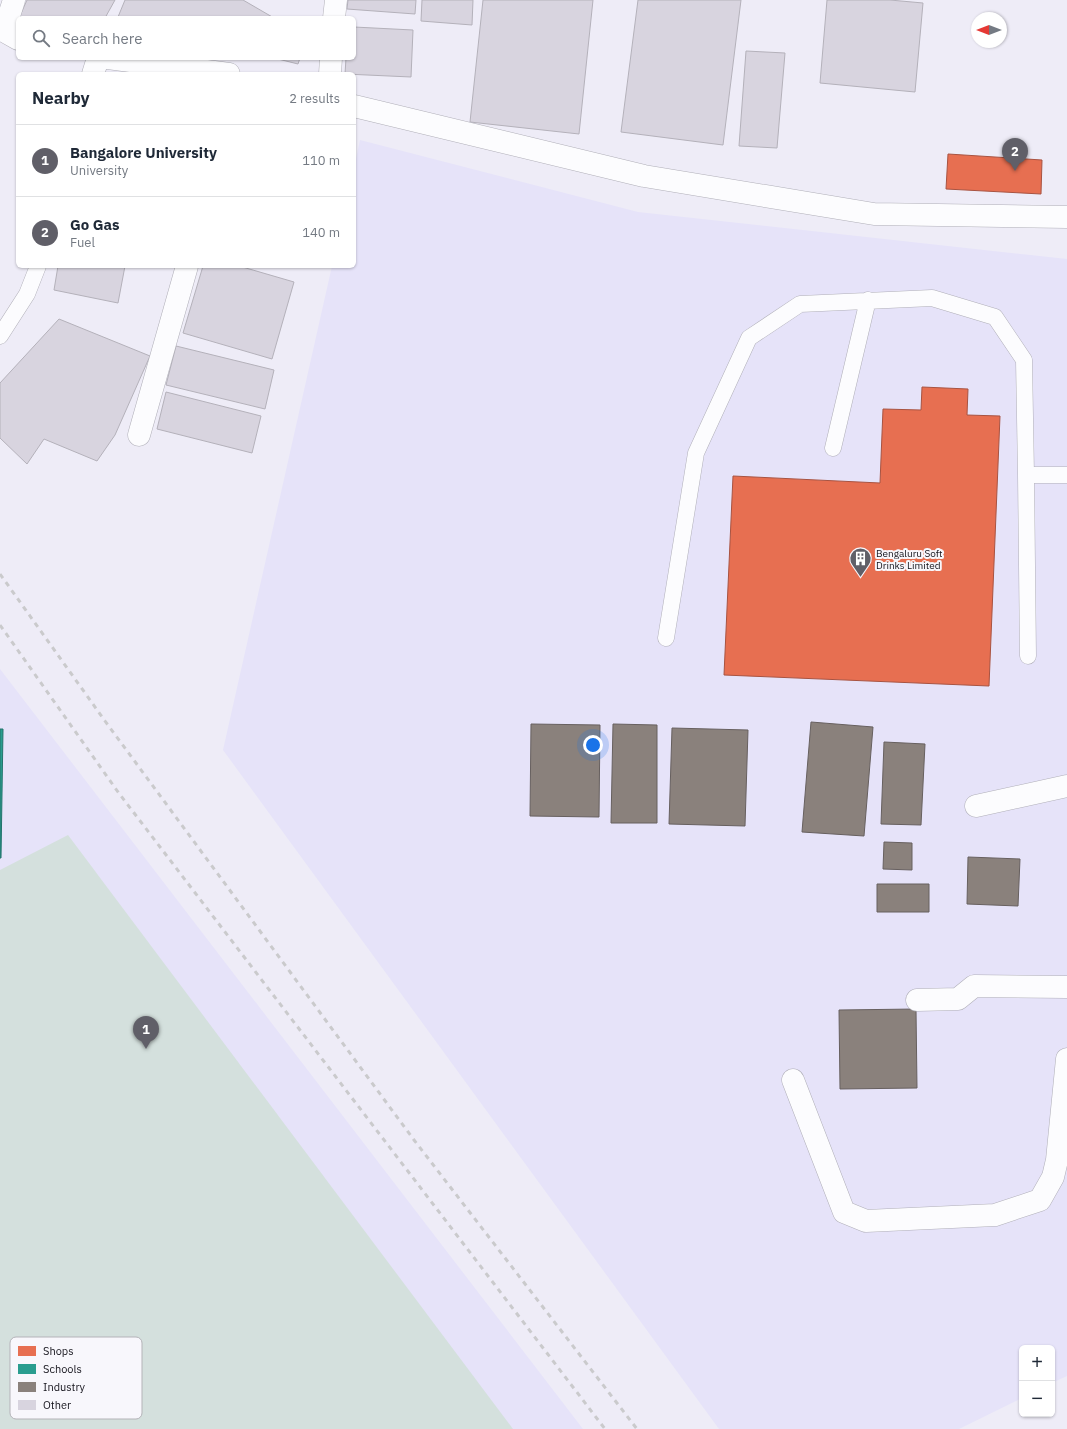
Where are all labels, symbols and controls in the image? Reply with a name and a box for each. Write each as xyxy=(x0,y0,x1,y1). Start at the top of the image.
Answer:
north arrow xyxy=(971,12,1007,48)
search box xyxy=(16,16,356,60)
icon: search xyxy=(30,27,52,49)
text: Search here xyxy=(62,29,142,48)
text: Nearby xyxy=(32,87,90,109)
text: 2 results xyxy=(289,90,340,107)
pin: 2 xyxy=(1002,138,1028,171)
text: Bangalore University xyxy=(70,143,217,162)
text: 1 xyxy=(41,152,49,169)
text: 110 m xyxy=(302,152,340,169)
text: University xyxy=(70,162,128,179)
text: Go Gas xyxy=(70,215,120,234)
text: 2 xyxy=(41,224,49,241)
text: 140 m xyxy=(302,224,340,241)
text: Fuel xyxy=(70,234,95,251)
building icon: Bengaluru Soft Drinks Limited xyxy=(848,546,874,579)
place label: Bengaluru Soft Drinks Limited xyxy=(876,547,943,572)
your location xyxy=(583,735,603,755)
pin: 1 xyxy=(133,1016,159,1049)
legend xyxy=(10,1337,142,1419)
text: Shops xyxy=(43,1344,74,1358)
map controls xyxy=(1019,1345,1055,1417)
button: + xyxy=(1019,1345,1055,1381)
text: Schools xyxy=(43,1362,82,1376)
text: Industry xyxy=(43,1380,86,1394)
button: − xyxy=(1019,1381,1055,1417)
text: Other xyxy=(43,1398,71,1412)

